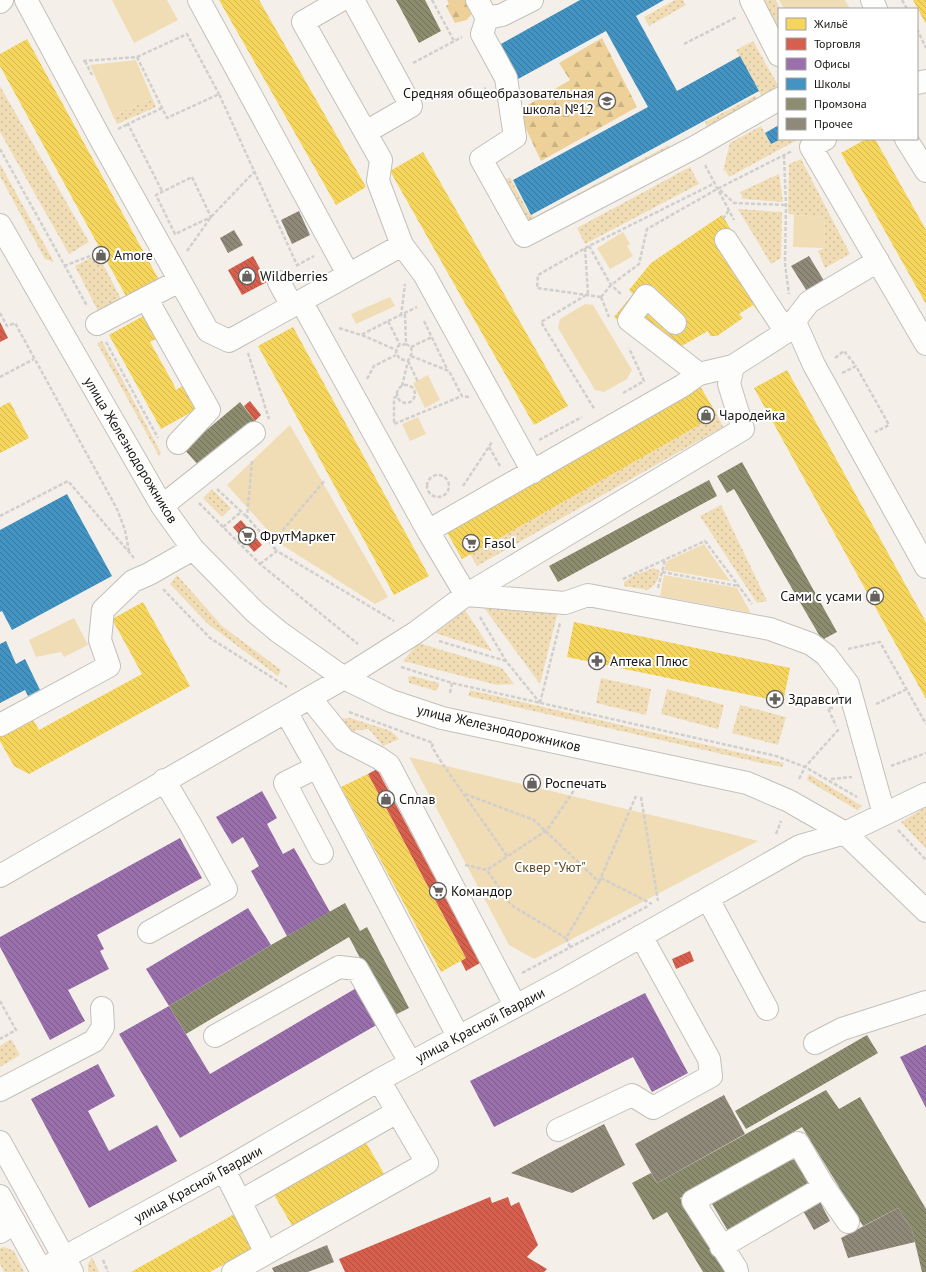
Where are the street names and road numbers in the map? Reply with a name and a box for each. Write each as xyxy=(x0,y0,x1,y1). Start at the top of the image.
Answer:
street label: улица Железнодорожников xyxy=(80,373,182,527)
street label: улица Железнодорожников xyxy=(415,700,583,756)
street label: улица Красной Гвардии xyxy=(412,983,548,1067)
street label: улица Красной Гвардии xyxy=(131,1141,265,1227)

